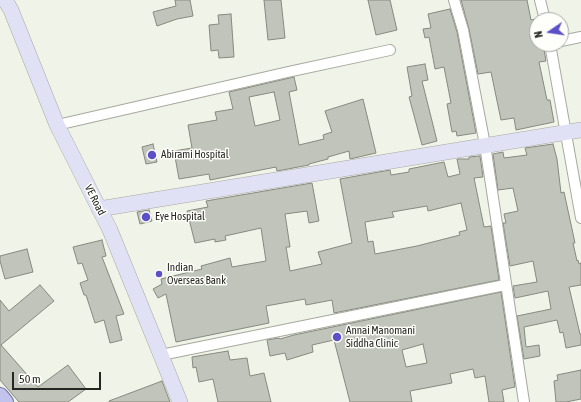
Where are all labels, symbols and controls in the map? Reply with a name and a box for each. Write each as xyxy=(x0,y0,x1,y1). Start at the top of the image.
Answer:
north arrow xyxy=(529,12,569,52)
text: N xyxy=(532,30,545,39)
place label: Abirami Hospital xyxy=(161,148,229,162)
marker: Abirami Hospital xyxy=(146,149,158,161)
street label: VE Road xyxy=(82,182,108,218)
place label: Eye Hospital xyxy=(155,210,205,224)
marker: Eye Hospital xyxy=(140,211,152,223)
place label: Indian Overseas Bank xyxy=(167,261,226,287)
marker: Indian Overseas Bank xyxy=(154,269,164,279)
place label: Annai Manomani Siddha Clinic xyxy=(346,324,415,350)
marker: Annai Manomani Siddha Clinic xyxy=(331,331,343,343)
scale bar xyxy=(14,364,103,390)
text: 50 m xyxy=(19,372,41,386)

